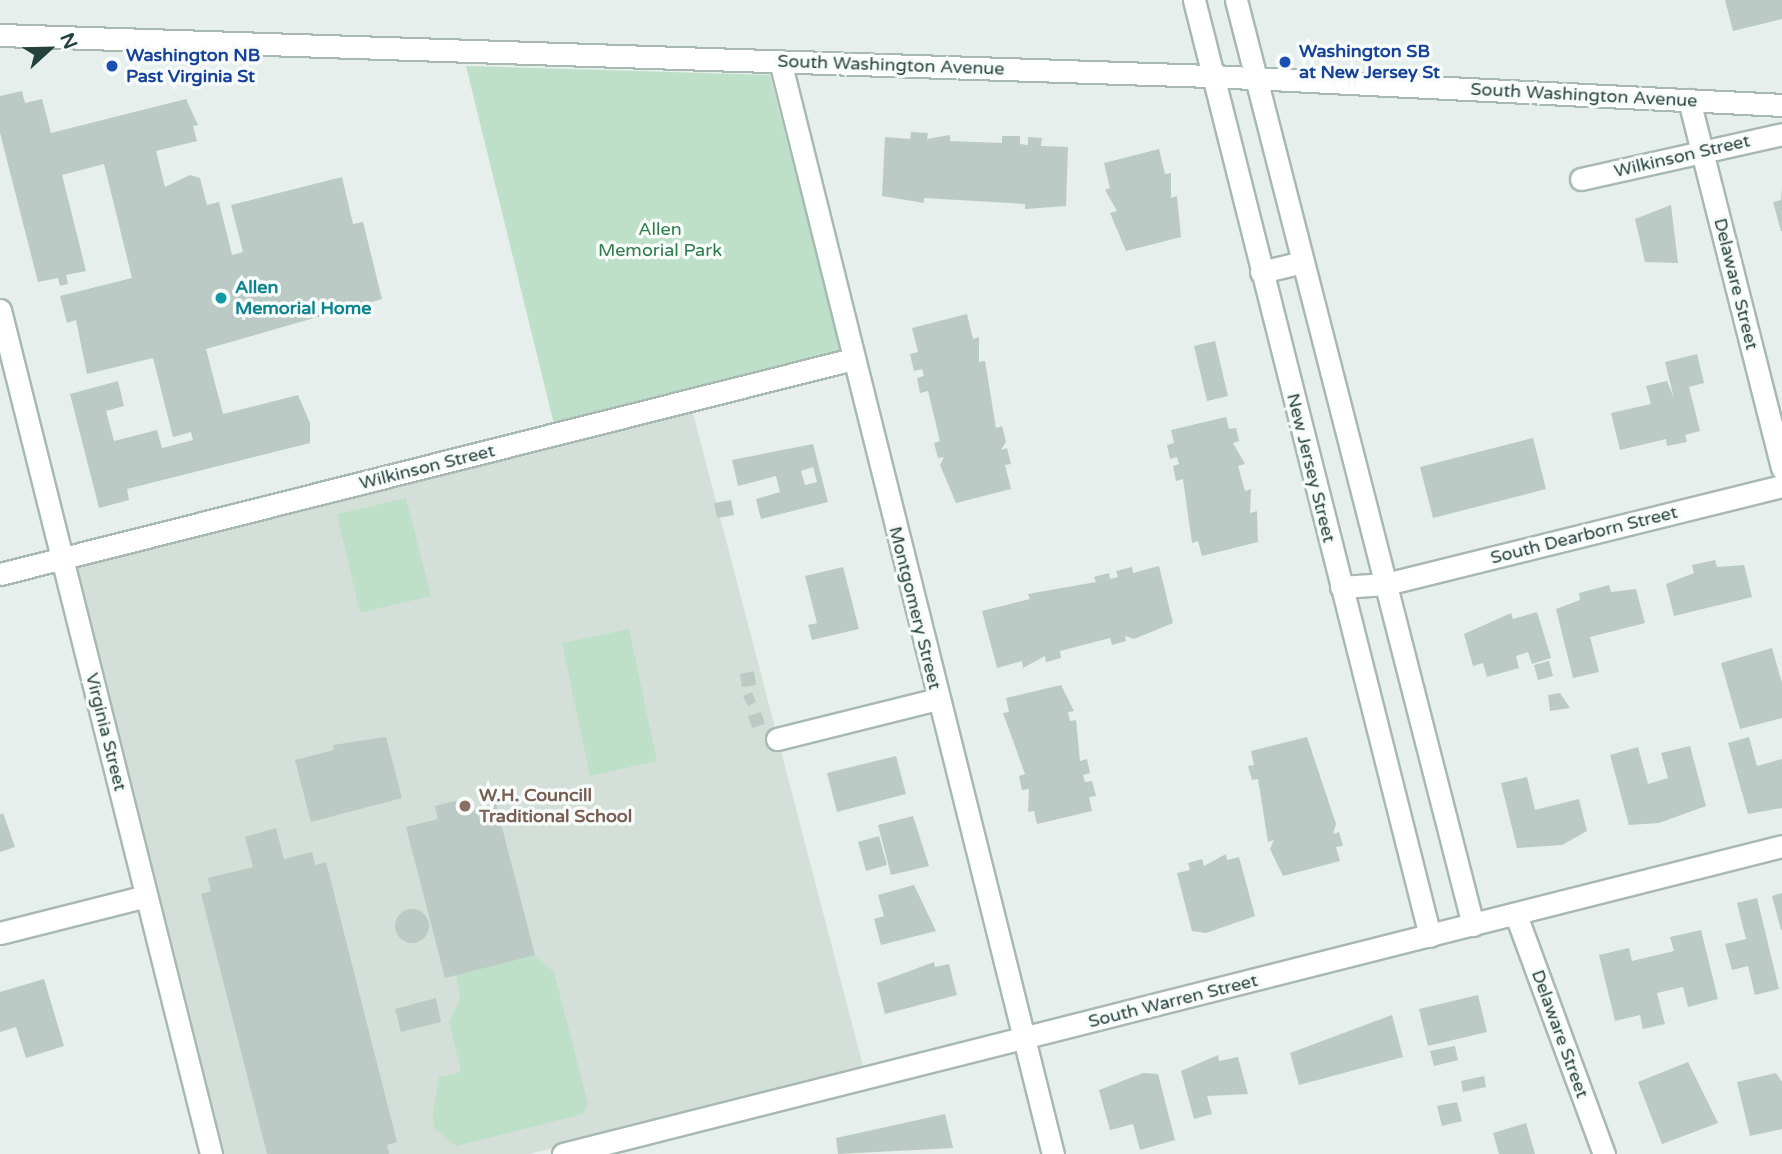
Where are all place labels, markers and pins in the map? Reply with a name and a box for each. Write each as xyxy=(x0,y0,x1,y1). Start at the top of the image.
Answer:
place label: Washington SB at New Jersey St xyxy=(1299,41,1440,84)
place label: Washington NB Past Virginia St xyxy=(126,45,260,88)
marker: Washington SB at New Jersey St xyxy=(1277,54,1293,70)
marker: Washington NB Past Virginia St xyxy=(104,58,120,74)
place label: Allen Memorial Home xyxy=(235,277,371,320)
marker: Allen Memorial Home xyxy=(213,290,229,306)
place label: W.H. Councill Traditional School xyxy=(479,785,632,828)
marker: W.H. Councill Traditional School xyxy=(457,798,473,814)

